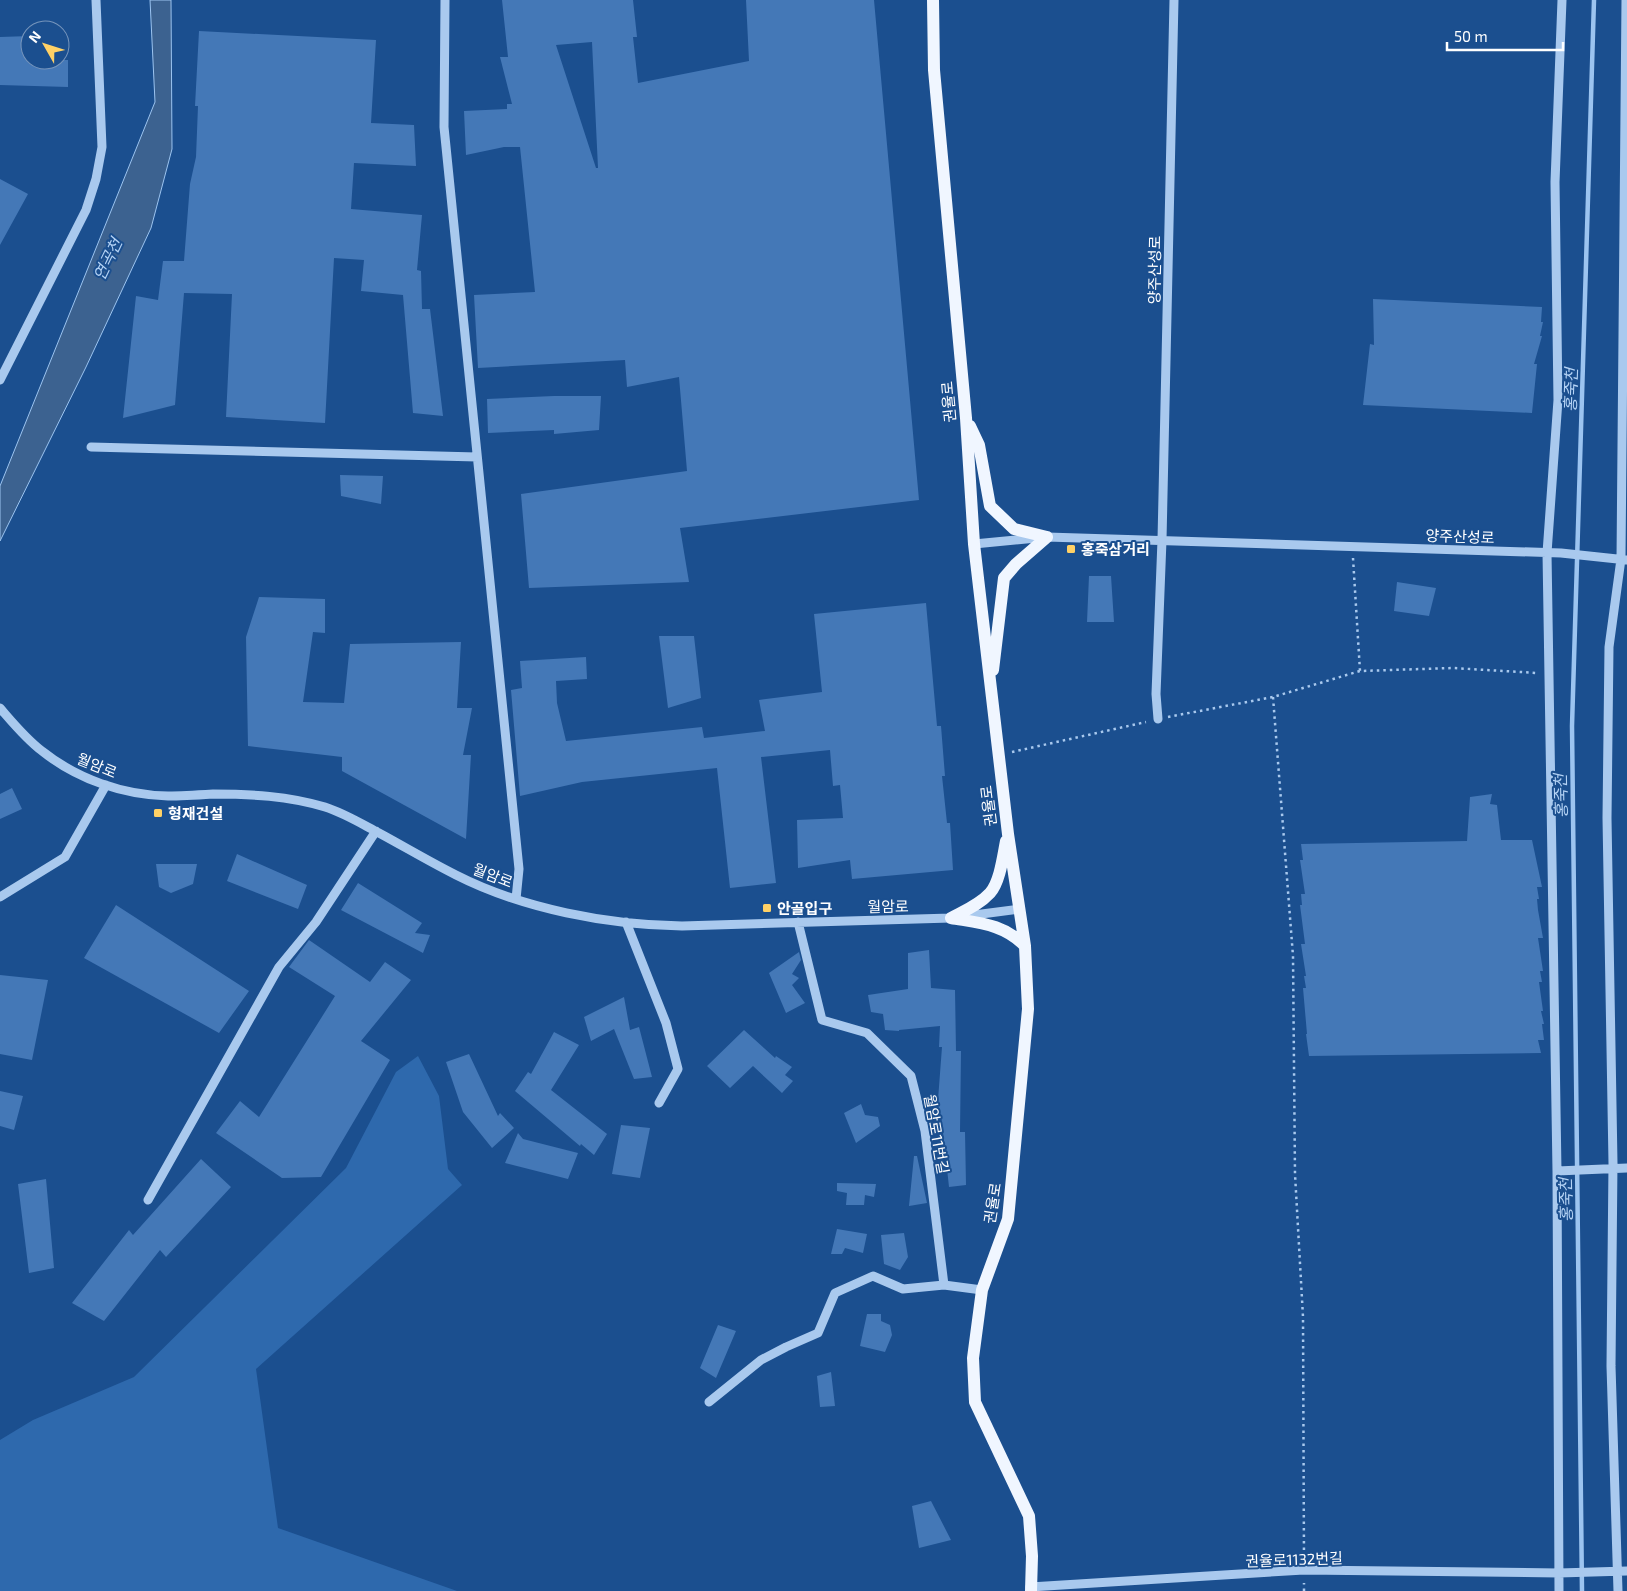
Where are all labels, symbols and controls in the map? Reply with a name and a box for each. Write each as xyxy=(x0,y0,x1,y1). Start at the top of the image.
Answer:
north arrow xyxy=(20,20,70,70)
scale bar xyxy=(1447,20,1563,52)
text: N xyxy=(25,27,44,46)
text: 50 m xyxy=(1454,27,1488,45)
water label: 연곡천 xyxy=(89,233,126,283)
street label: 양주산성로 xyxy=(1144,235,1164,305)
water label: 홍죽천 xyxy=(1560,365,1580,412)
street label: 권율로 xyxy=(937,381,959,423)
street label: 양주산성로 xyxy=(1425,526,1495,546)
place label: 홍죽삼거리 xyxy=(1081,540,1150,558)
marker: 홍죽삼거리 xyxy=(1065,543,1077,555)
street label: 월암로 xyxy=(74,749,120,781)
water label: 홍죽천 xyxy=(1550,771,1570,818)
street label: 권율로 xyxy=(977,784,999,828)
place label: 형재건설 xyxy=(168,804,223,822)
marker: 형재건설 xyxy=(152,807,164,819)
street label: 월암로 xyxy=(470,859,516,891)
street label: 월암로 xyxy=(867,897,909,915)
place label: 안골입구 xyxy=(777,899,832,917)
marker: 안골입구 xyxy=(761,902,773,914)
street label: 월암로11번길 xyxy=(921,1093,953,1175)
water label: 홍죽천 xyxy=(1555,1175,1575,1222)
street label: 권율로 xyxy=(980,1181,1004,1225)
street label: 권율로1132번길 xyxy=(1245,1548,1343,1570)

